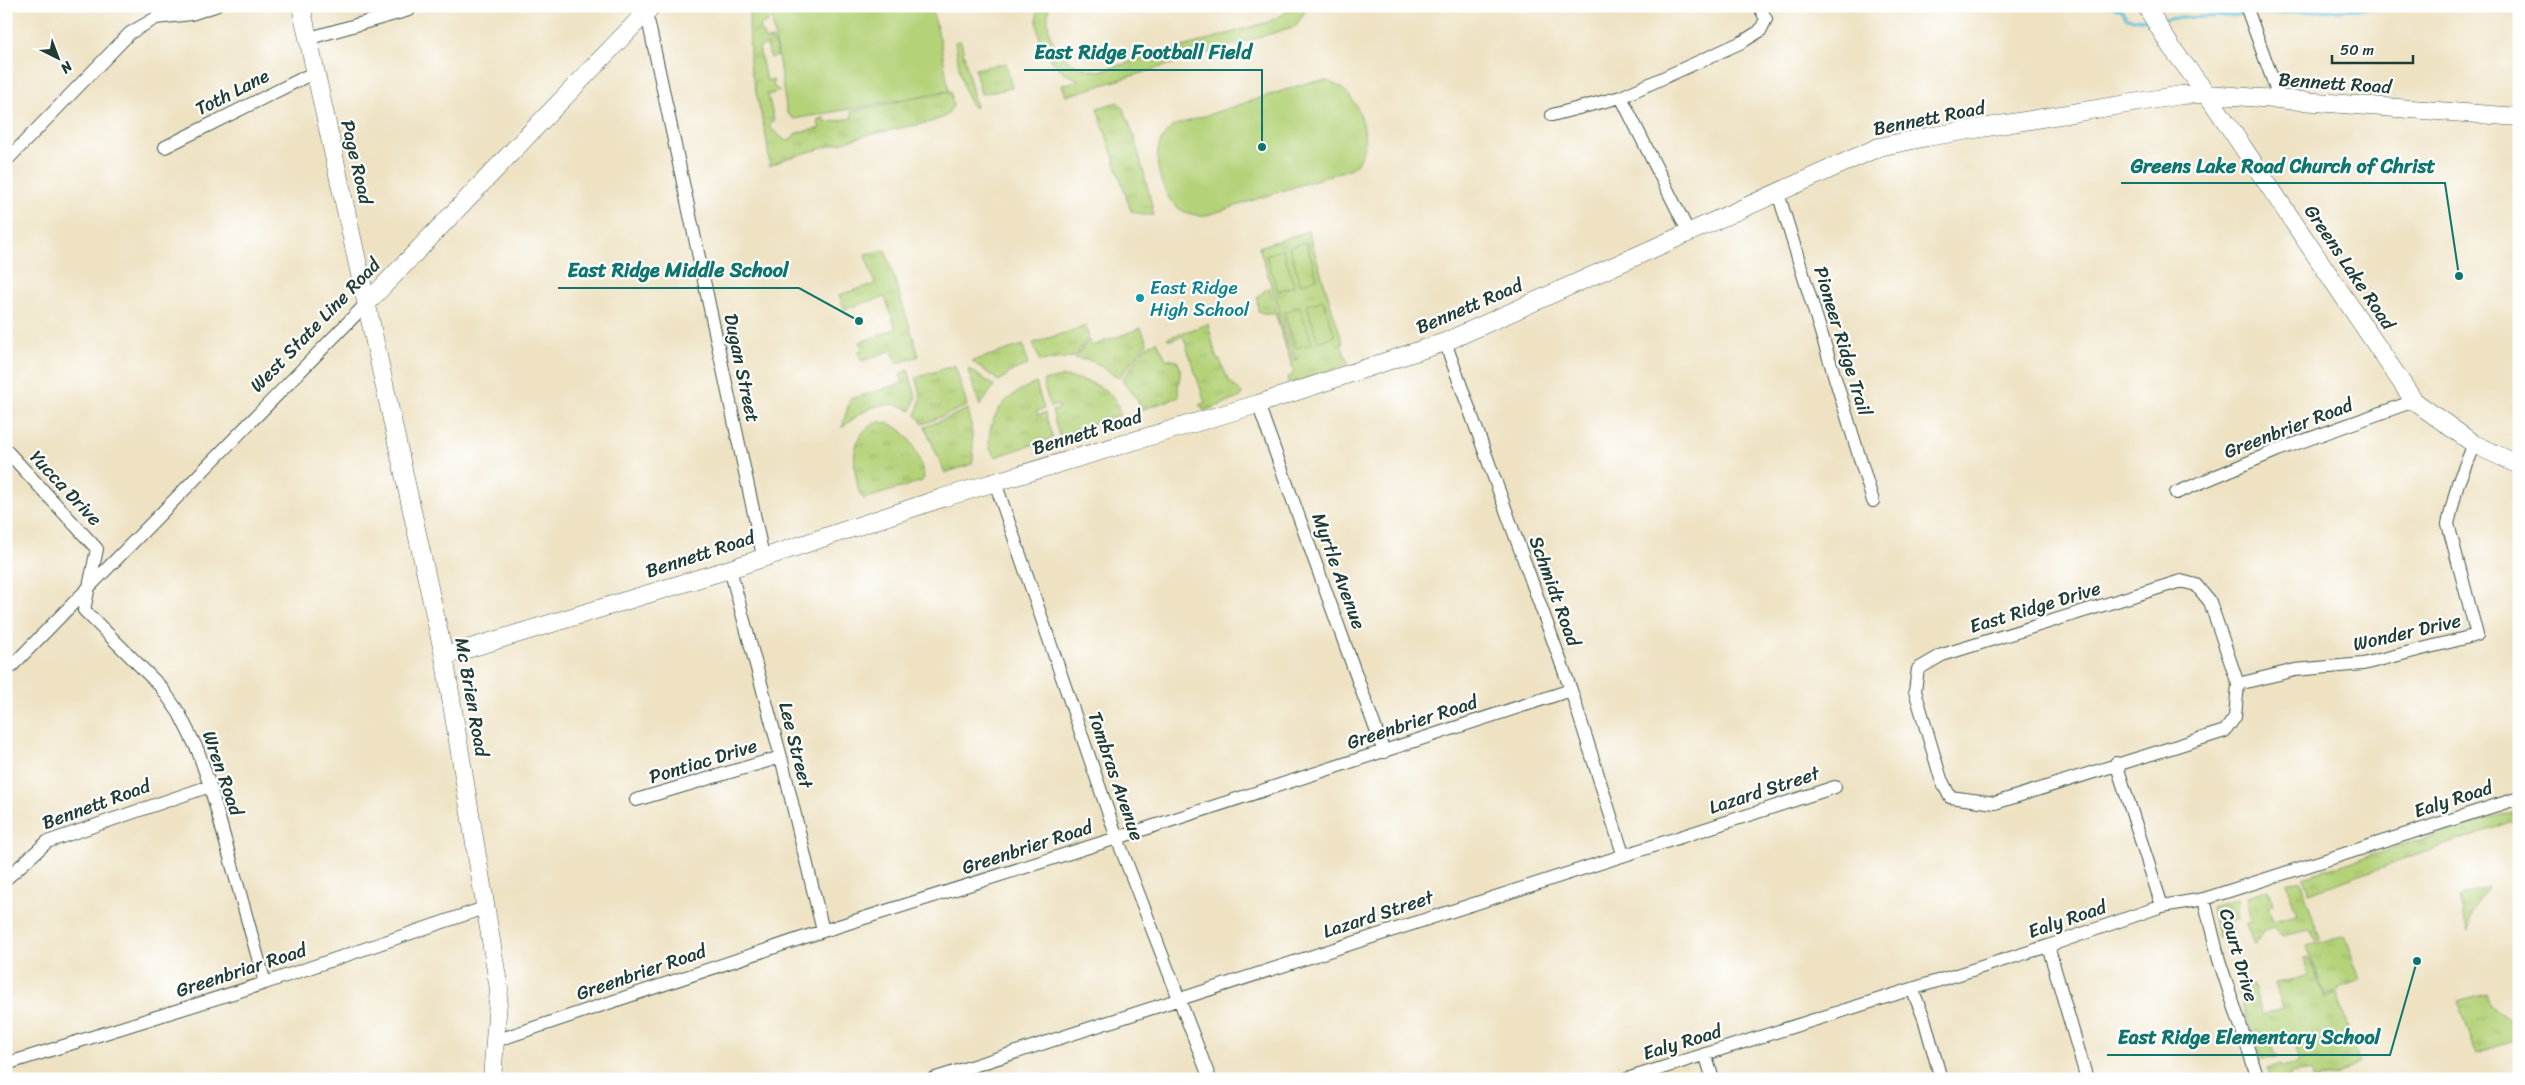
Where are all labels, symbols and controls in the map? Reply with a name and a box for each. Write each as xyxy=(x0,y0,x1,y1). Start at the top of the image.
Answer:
north arrow xyxy=(32,32,82,82)
scale bar xyxy=(2332,32,2414,64)
callout: East Ridge Football Field xyxy=(1024,35,1262,70)
text: East Ridge Football Field xyxy=(1034,35,1254,70)
text: 50 m xyxy=(2340,37,2375,63)
text: N xyxy=(54,54,79,80)
street label: Toth Lane xyxy=(189,59,275,125)
street label: Bennett Road xyxy=(2277,63,2395,104)
street label: Bennett Road xyxy=(1870,91,1990,145)
street label: Page Road xyxy=(331,116,383,208)
callout: Greens Lake Road Church of Christ xyxy=(2121,148,2445,183)
text: Greens Lake Road Church of Christ xyxy=(2130,149,2436,184)
street label: Greens Lake Road xyxy=(2296,197,2405,338)
street label: West State Line Road xyxy=(242,248,390,400)
callout: East Ridge Middle School xyxy=(558,253,799,288)
text: East Ridge Middle School xyxy=(567,253,790,288)
street label: Pioneer Ridge Trail xyxy=(1805,262,1882,421)
street label: Bennett Road xyxy=(1410,268,1529,343)
place label: East Ridge High School xyxy=(1150,271,1250,326)
marker: East Ridge High School xyxy=(1134,292,1146,304)
street label: Dugan Street xyxy=(714,311,770,425)
street label: Greenbrier Road xyxy=(2219,388,2359,468)
street label: Bennett Road xyxy=(1028,399,1148,464)
street label: Yucca Drive xyxy=(22,442,111,534)
street label: Myrtle Avenue xyxy=(1303,508,1375,634)
street label: Bennett Road xyxy=(641,520,761,587)
street label: Schmidt Road xyxy=(1520,531,1591,653)
street label: East Ridge Drive xyxy=(1965,571,2105,643)
street label: Wonder Drive xyxy=(2350,603,2465,660)
street label: Mc Brien Road xyxy=(445,635,499,761)
street label: Greenbrier Road xyxy=(1342,685,1484,759)
street label: Lee Street xyxy=(769,698,823,793)
street label: Tombras Avenue xyxy=(1078,707,1154,845)
street label: Wren Road xyxy=(193,726,254,822)
street label: Pontiac Drive xyxy=(645,729,762,793)
street label: Lazard Street xyxy=(1704,756,1825,823)
street label: Bennett Road xyxy=(37,768,157,839)
street label: Ealy Road xyxy=(2409,770,2499,827)
street label: Greenbrier Road xyxy=(957,810,1099,884)
street label: Lazard Street xyxy=(1318,880,1439,947)
street label: Ealy Road xyxy=(2023,890,2113,948)
street label: Court Drive xyxy=(2210,904,2268,1006)
street label: Greenbriar Road xyxy=(171,933,312,1007)
street label: Greenbrier Road xyxy=(571,934,712,1010)
street label: Ealy Road xyxy=(1638,1014,1727,1070)
callout: East Ridge Elementary School xyxy=(2107,1020,2390,1055)
text: East Ridge Elementary School xyxy=(2118,1020,2382,1055)

